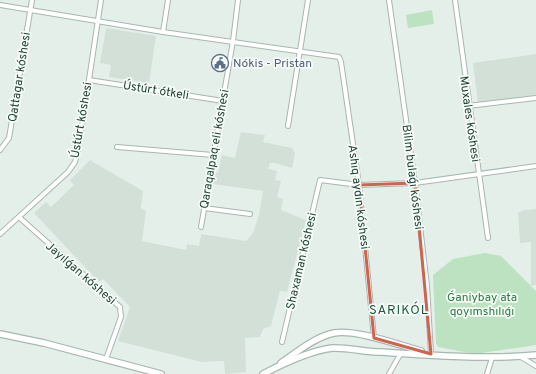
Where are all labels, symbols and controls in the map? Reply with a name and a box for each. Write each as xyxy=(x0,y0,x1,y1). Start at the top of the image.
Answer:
street label: Qattagar kóshesi xyxy=(5,31,35,123)
public building icon: Nókis - Pristan xyxy=(210,53,230,73)
place label: Nókis - Pristan xyxy=(233,56,312,72)
street label: Muxales kóshesi xyxy=(455,75,483,163)
street label: Ústúrt ótkeli xyxy=(122,78,190,104)
street label: Ústúrt kóshesi xyxy=(67,81,97,160)
street label: Qaraqalpaq eli kóshesi xyxy=(197,88,233,210)
street label: Bilim bulaǵı kóshesi xyxy=(398,124,426,231)
street label: Ashıq aydın kóshesi xyxy=(344,144,372,250)
street label: Shaxaman kóshesi xyxy=(283,211,321,311)
street label: Jayılǵan kóshesi xyxy=(42,239,119,309)
park label: Ǵaniybay ata qoyımshılıǵı xyxy=(447,290,517,320)
district label: SARIKÓL xyxy=(369,301,429,319)

